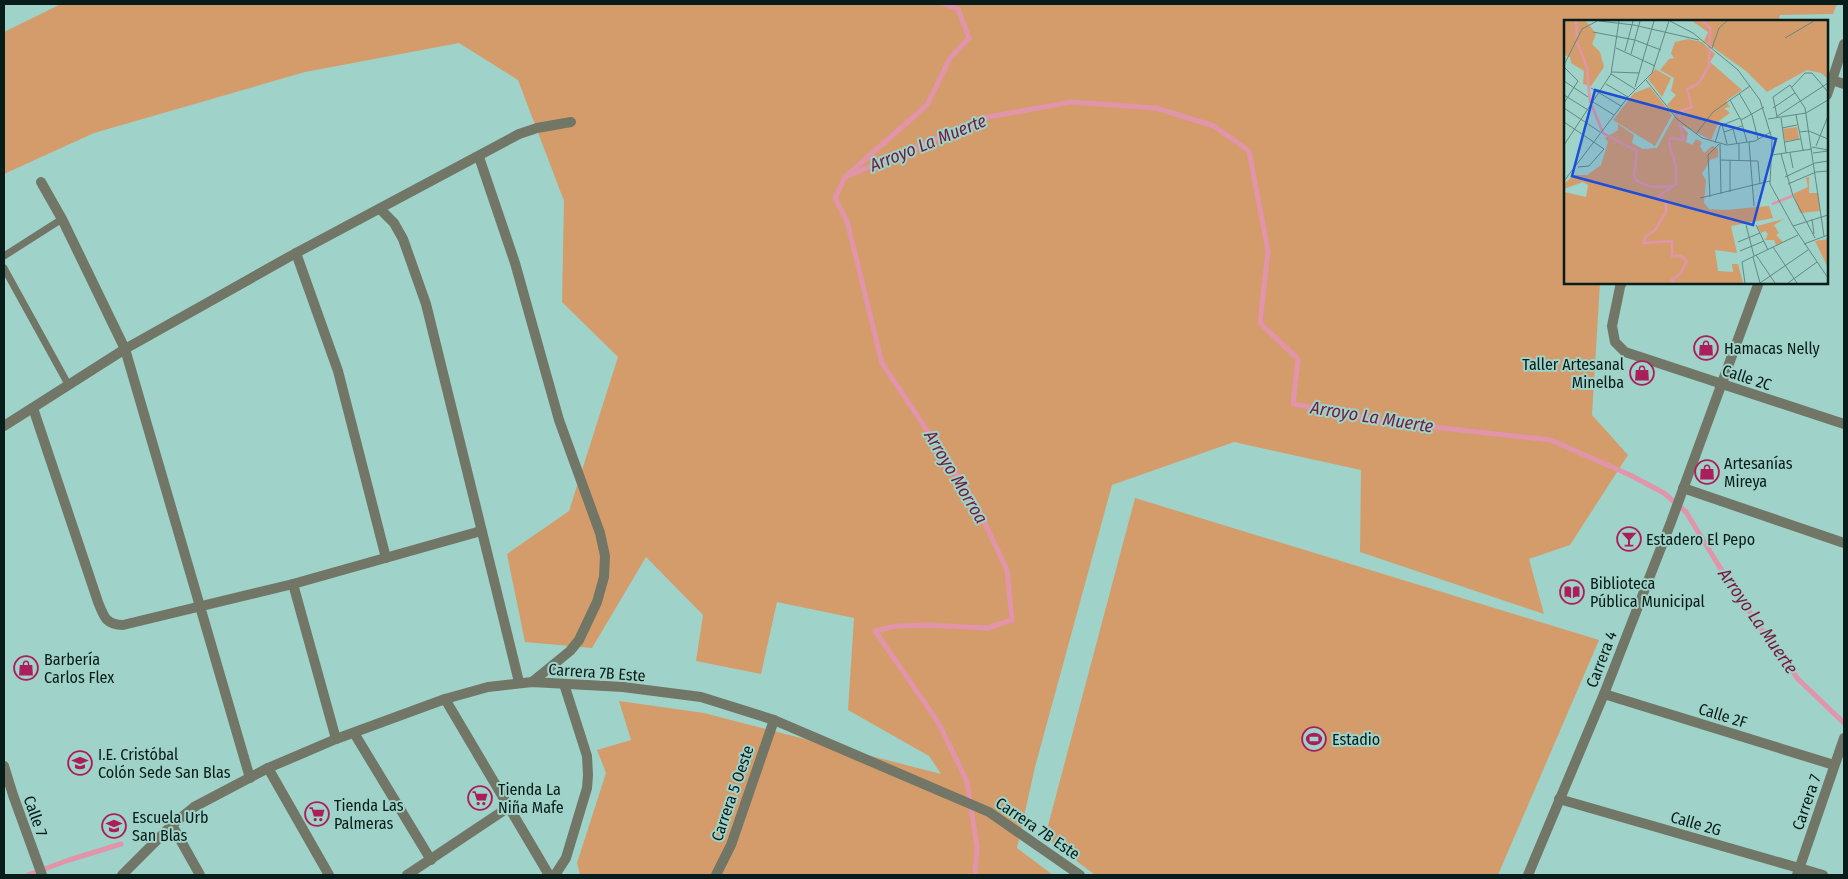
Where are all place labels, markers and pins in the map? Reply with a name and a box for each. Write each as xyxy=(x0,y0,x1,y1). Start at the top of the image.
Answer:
shop icon: Hamacas Nelly xyxy=(1693,335,1719,361)
place label: Hamacas Nelly xyxy=(1724,339,1821,358)
place label: Taller Artesanal Minelba xyxy=(1522,355,1624,392)
shop icon: Taller Artesanal Minelba xyxy=(1629,360,1655,386)
place label: Artesanías Mireya xyxy=(1724,454,1793,491)
shop icon: Artesanías Mireya xyxy=(1694,459,1720,485)
bar icon: Estadero El Pepo xyxy=(1616,526,1642,552)
place label: Estadero El Pepo xyxy=(1646,530,1755,549)
place label: Biblioteca Pública Municipal xyxy=(1590,574,1705,611)
library icon: Biblioteca Pública Municipal xyxy=(1559,579,1585,605)
place label: Barbería Carlos Flex xyxy=(44,650,114,687)
shop icon: Barbería Carlos Flex xyxy=(13,655,39,681)
sports icon: Estadio xyxy=(1301,726,1327,752)
place label: Estadio xyxy=(1332,730,1380,749)
place label: I.E. Cristóbal Colón Sede San Blas xyxy=(98,745,231,782)
school or university icon: I.E. Cristóbal Colón Sede San Blas xyxy=(67,750,93,776)
place label: Tienda La Niña Mafe xyxy=(498,780,564,817)
supermarket icon: Tienda La Niña Mafe xyxy=(467,785,493,811)
place label: Tienda Las Palmeras xyxy=(334,796,404,833)
supermarket icon: Tienda Las Palmeras xyxy=(304,801,330,827)
place label: Escuela Urb San Blas xyxy=(132,808,209,845)
school or university icon: Escuela Urb San Blas xyxy=(101,813,127,839)

